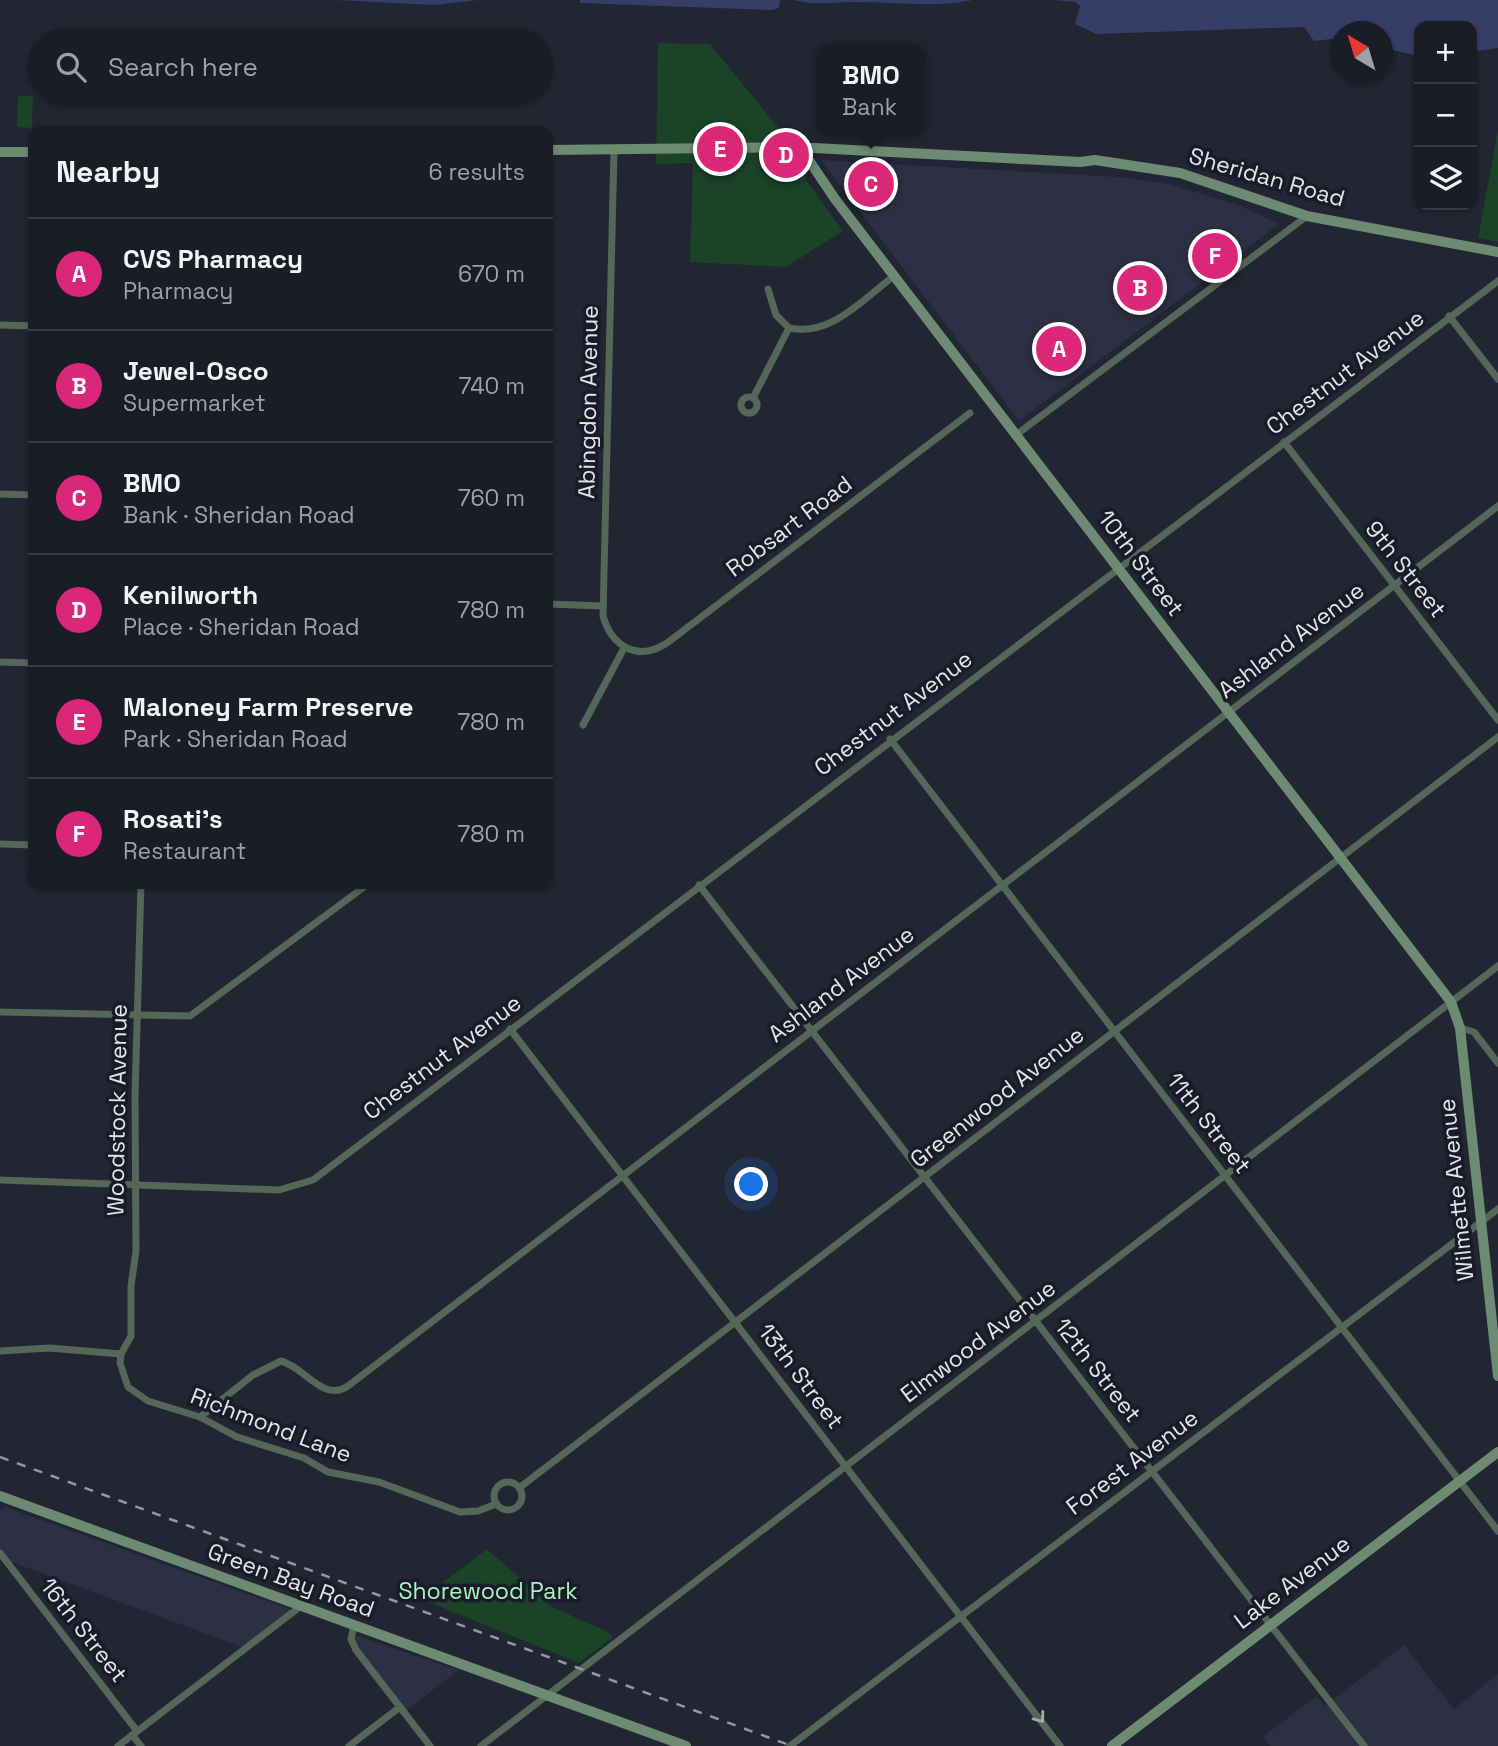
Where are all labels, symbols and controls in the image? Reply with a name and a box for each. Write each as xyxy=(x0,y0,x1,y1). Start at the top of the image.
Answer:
north arrow xyxy=(1330,21,1393,84)
map controls xyxy=(1414,21,1477,210)
button: + xyxy=(1414,21,1477,84)
search box xyxy=(28,28,553,105)
popup xyxy=(817,44,925,135)
icon: search xyxy=(52,48,90,86)
text: Search here xyxy=(108,50,258,84)
text: BMO xyxy=(842,58,900,92)
button: − xyxy=(1414,84,1477,147)
text: Bank xyxy=(842,92,897,122)
pin: E xyxy=(697,123,743,175)
pin: D xyxy=(763,129,809,181)
street label: Sheridan Road xyxy=(1186,140,1348,214)
button: layers xyxy=(1414,147,1477,210)
text: Nearby xyxy=(56,152,160,191)
text: 6 results xyxy=(429,157,525,187)
pin: C xyxy=(848,158,894,210)
pin: F xyxy=(1192,230,1238,282)
text: CVS Pharmacy xyxy=(123,242,303,276)
text: A xyxy=(72,259,86,289)
text: 670 m xyxy=(458,259,525,289)
pin: B xyxy=(1117,262,1163,314)
text: Pharmacy xyxy=(123,276,233,306)
street label: Chestnut Avenue xyxy=(1260,303,1430,441)
street label: Abingdon Avenue xyxy=(571,305,605,499)
pin: A xyxy=(1036,323,1082,375)
text: Jewel-Osco xyxy=(123,354,269,388)
text: B xyxy=(71,371,87,401)
text: 740 m xyxy=(459,371,525,401)
text: Supermarket xyxy=(123,388,265,418)
text: BMO xyxy=(123,466,181,500)
street label: Robsart Road xyxy=(720,469,858,583)
text: C xyxy=(72,483,86,513)
text: 760 m xyxy=(458,483,525,513)
text: Bank · Sheridan Road xyxy=(123,500,355,530)
street label: 10th Street xyxy=(1091,504,1191,622)
street label: 9th Street xyxy=(1359,514,1453,624)
street label: Ashland Avenue xyxy=(1212,575,1370,705)
text: Kenilworth xyxy=(123,578,258,612)
text: D xyxy=(71,595,87,625)
text: 780 m xyxy=(457,595,525,625)
text: Place · Sheridan Road xyxy=(123,612,359,642)
street label: Chestnut Avenue xyxy=(808,644,978,782)
text: Maloney Farm Preserve xyxy=(123,690,414,724)
text: E xyxy=(73,707,85,737)
text: 780 m xyxy=(457,707,525,737)
text: Park · Sheridan Road xyxy=(123,724,348,754)
text: Rosati's xyxy=(123,802,223,836)
text: F xyxy=(73,819,85,849)
text: 780 m xyxy=(457,819,525,849)
text: Restaurant xyxy=(123,836,246,866)
street label: Ashland Avenue xyxy=(762,919,920,1049)
street label: Chestnut Avenue xyxy=(357,988,527,1126)
street label: Woodstock Avenue xyxy=(100,1004,134,1216)
street label: Greenwood Avenue xyxy=(904,1020,1090,1174)
street label: 11th Street xyxy=(1160,1066,1258,1180)
street label: Wilmette Avenue xyxy=(1432,1097,1480,1283)
your location xyxy=(734,1167,768,1201)
street label: Elmwood Avenue xyxy=(894,1273,1062,1409)
street label: 12th Street xyxy=(1048,1312,1148,1428)
street label: 13th Street xyxy=(752,1317,850,1435)
street label: Richmond Lane xyxy=(186,1380,356,1470)
street label: Forest Avenue xyxy=(1060,1403,1204,1521)
street label: Lake Avenue xyxy=(1228,1528,1356,1636)
street label: Green Bay Road xyxy=(204,1536,378,1624)
street label: 16th Street xyxy=(34,1572,134,1688)
park label: Shorewood Park xyxy=(398,1576,578,1606)
one-way arrow xyxy=(1031,1710,1044,1723)

